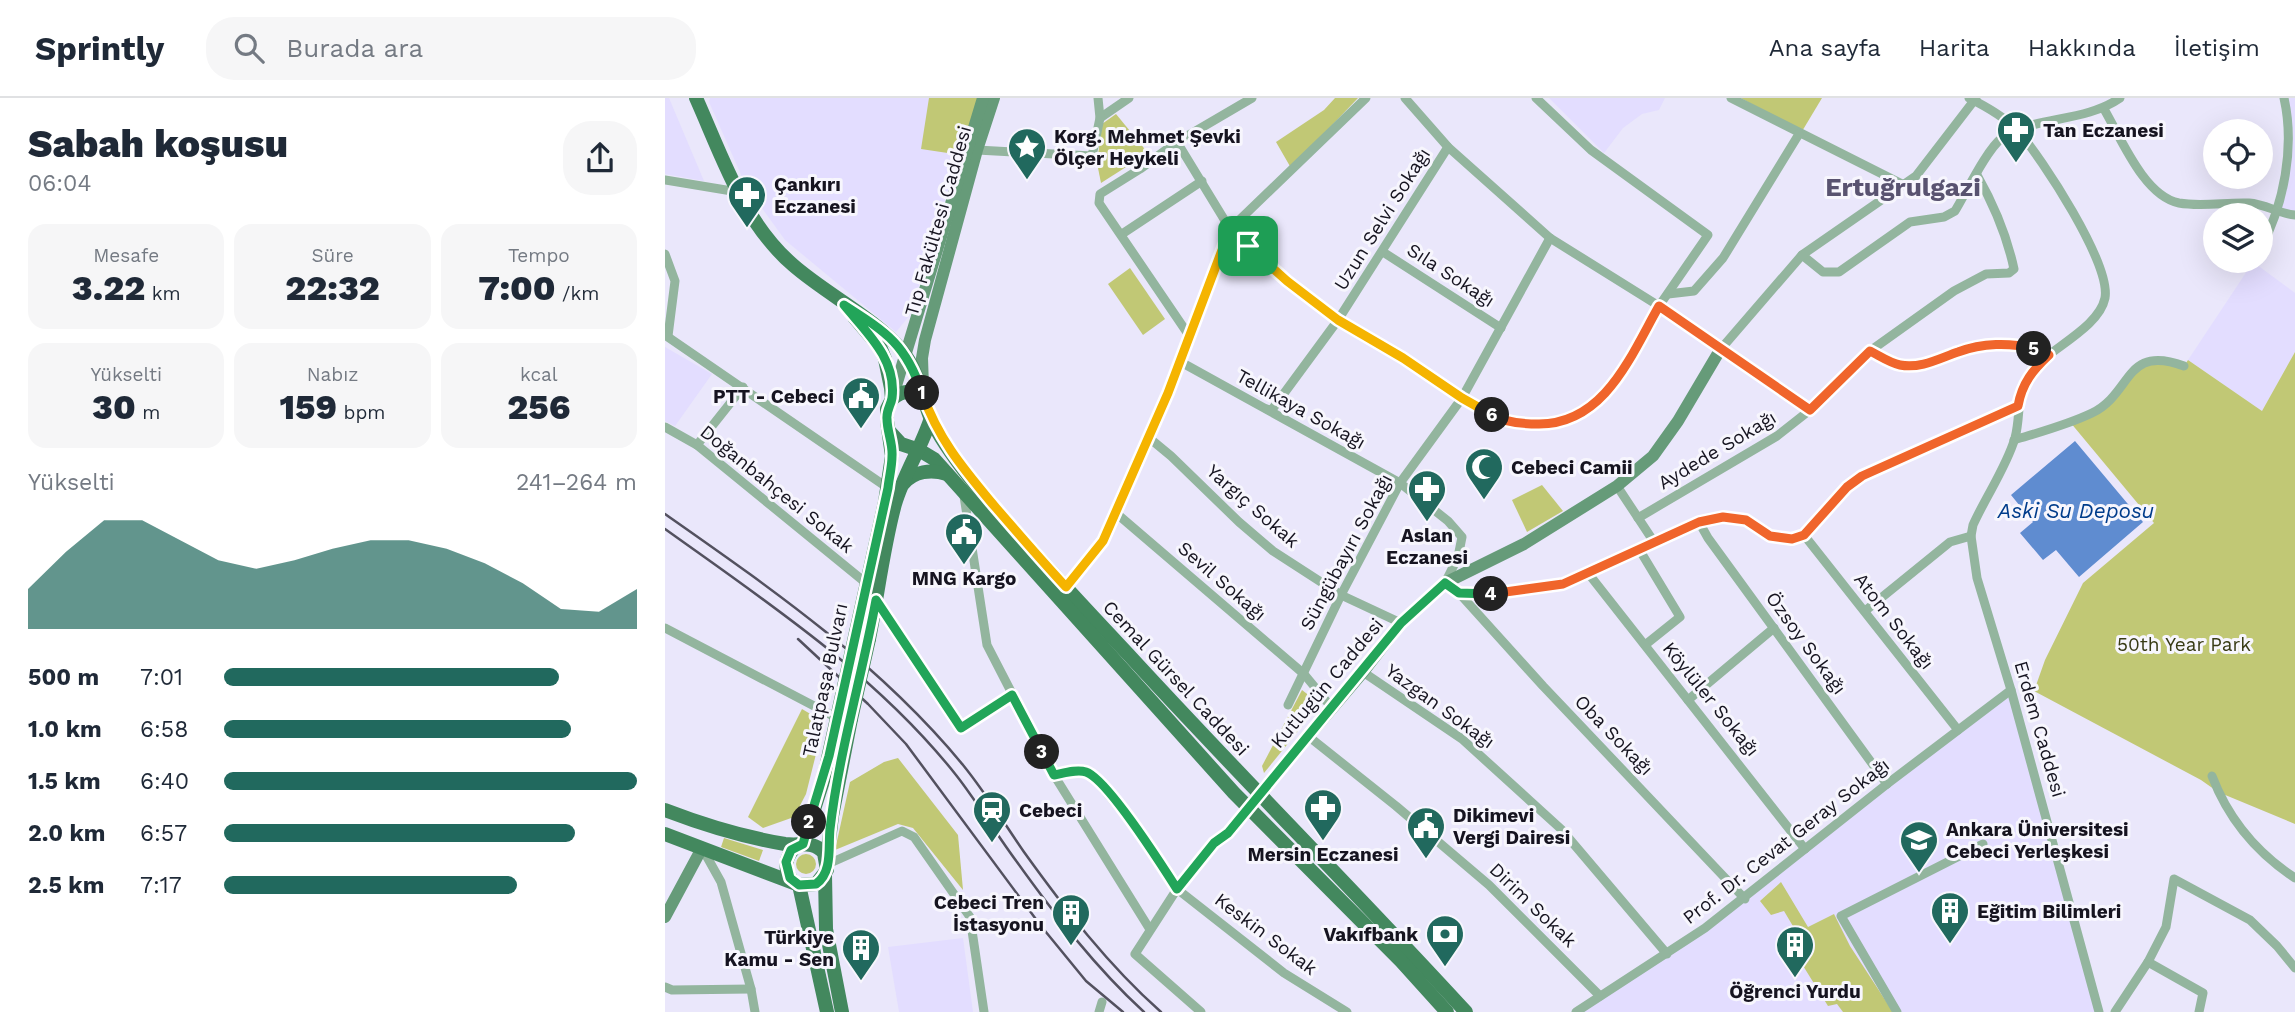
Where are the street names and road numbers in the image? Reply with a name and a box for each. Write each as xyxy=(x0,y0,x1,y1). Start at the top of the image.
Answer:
street label: Tıp Fakültesi Caddesi xyxy=(900,123,976,319)
street label: Uzun Selvi Sokağı xyxy=(1329,144,1435,294)
street label: Sıla Sokağı xyxy=(1403,238,1499,312)
street label: Tellikaya Sokağı xyxy=(1232,364,1370,454)
street label: Aydede Sokağı xyxy=(1654,406,1780,494)
street label: Doğanbahçesi Sokak xyxy=(696,420,859,558)
street label: Yargıç Sokak xyxy=(1202,460,1304,553)
street label: Süngübayırı Sokağı xyxy=(1295,470,1397,634)
street label: Sevil Sokağı xyxy=(1173,536,1271,626)
street label: Atom Sokağı xyxy=(1849,568,1939,674)
street label: Özsoy Sokağı xyxy=(1761,587,1851,699)
street label: Cemal Gürsel Caddesi xyxy=(1098,596,1254,760)
street label: Talatpaşa Bulvarı xyxy=(797,601,853,759)
street label: Kutlugün Caddesi xyxy=(1266,613,1388,753)
street label: Köylüler Sokağı xyxy=(1658,637,1764,761)
street label: Erdem Caddesi xyxy=(2010,658,2070,800)
street label: Yazgan Sokağı xyxy=(1381,659,1499,753)
street label: Oba Sokağı xyxy=(1570,690,1658,780)
street label: Prof. Dr. Cevat Geray Sokağı xyxy=(1678,753,1894,929)
street label: Dirim Sokak xyxy=(1485,858,1581,952)
street label: Keskin Sokak xyxy=(1210,888,1322,980)

